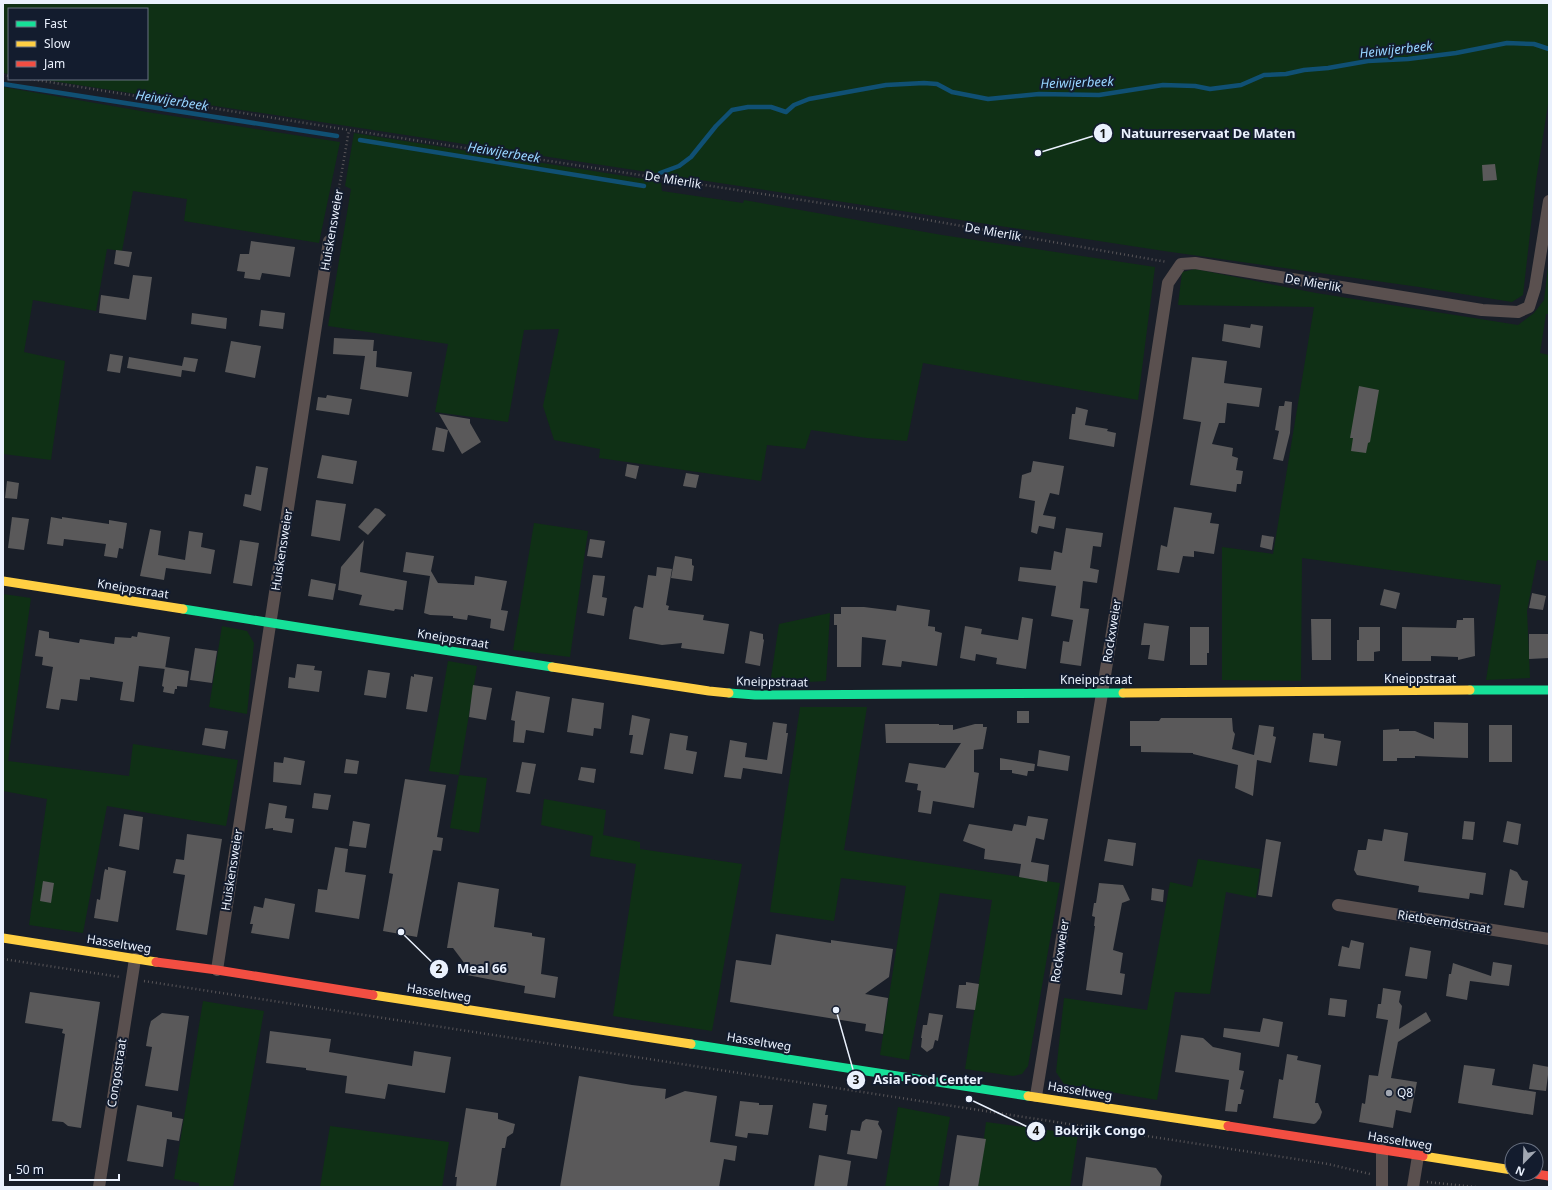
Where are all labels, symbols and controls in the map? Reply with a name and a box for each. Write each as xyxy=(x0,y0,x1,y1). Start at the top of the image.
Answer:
legend xyxy=(8,8,148,80)
text: Fast xyxy=(44,15,68,32)
text: Slow xyxy=(44,35,71,52)
water label: Heiwijerbeek xyxy=(1359,36,1434,62)
text: Jam xyxy=(43,55,65,72)
water label: Heiwijerbeek xyxy=(1040,72,1115,92)
water label: Heiwijerbeek xyxy=(134,85,210,115)
callout: Natuurreservaat De Maten xyxy=(1093,121,1303,146)
text: Natuurreservaat De Maten xyxy=(1121,124,1295,142)
text: 1 xyxy=(1100,125,1106,142)
water label: Heiwijerbeek xyxy=(466,137,542,167)
street label: De Mierlik xyxy=(644,167,703,192)
street label: Huiskensweier xyxy=(316,188,347,272)
street label: De Mierlik xyxy=(964,218,1023,245)
street label: De Mierlik xyxy=(1284,269,1343,296)
street label: Huiskensweier xyxy=(267,508,296,592)
street label: Kneippstraat xyxy=(96,574,171,603)
street label: Rockxweier xyxy=(1098,598,1125,664)
street label: Kneippstraat xyxy=(416,624,491,653)
street label: Kneippstraat xyxy=(1384,670,1457,687)
street label: Kneippstraat xyxy=(1060,671,1133,688)
street label: Kneippstraat xyxy=(736,672,809,691)
street label: Huiskensweier xyxy=(217,828,246,912)
street label: Rietbeemdstraat xyxy=(1396,906,1492,937)
street label: Rockxweier xyxy=(1046,918,1073,984)
street label: Hasseltweg xyxy=(86,930,152,957)
callout: Meal 66 xyxy=(429,956,515,981)
text: Meal 66 xyxy=(457,959,507,977)
text: 2 xyxy=(436,960,443,977)
street label: Hasseltweg xyxy=(406,979,472,1006)
street label: Hasseltweg xyxy=(726,1028,792,1055)
street label: Congostraat xyxy=(103,1037,130,1109)
callout: Asia Food Center xyxy=(846,1067,991,1092)
text: Asia Food Center xyxy=(873,1070,983,1088)
text: 3 xyxy=(853,1071,860,1088)
street label: Hasseltweg xyxy=(1047,1077,1113,1104)
place label: Q8 xyxy=(1397,1084,1413,1101)
marker: Q8 xyxy=(1384,1088,1394,1098)
callout: Bokrijk Congo xyxy=(1026,1118,1153,1143)
text: Bokrijk Congo xyxy=(1054,1121,1146,1139)
text: 4 xyxy=(1033,1122,1040,1139)
street label: Hasseltweg xyxy=(1367,1127,1433,1154)
north arrow xyxy=(1504,1142,1544,1182)
scale bar xyxy=(10,1156,119,1182)
text: 50 m xyxy=(16,1161,44,1178)
text: N xyxy=(1513,1163,1527,1180)

